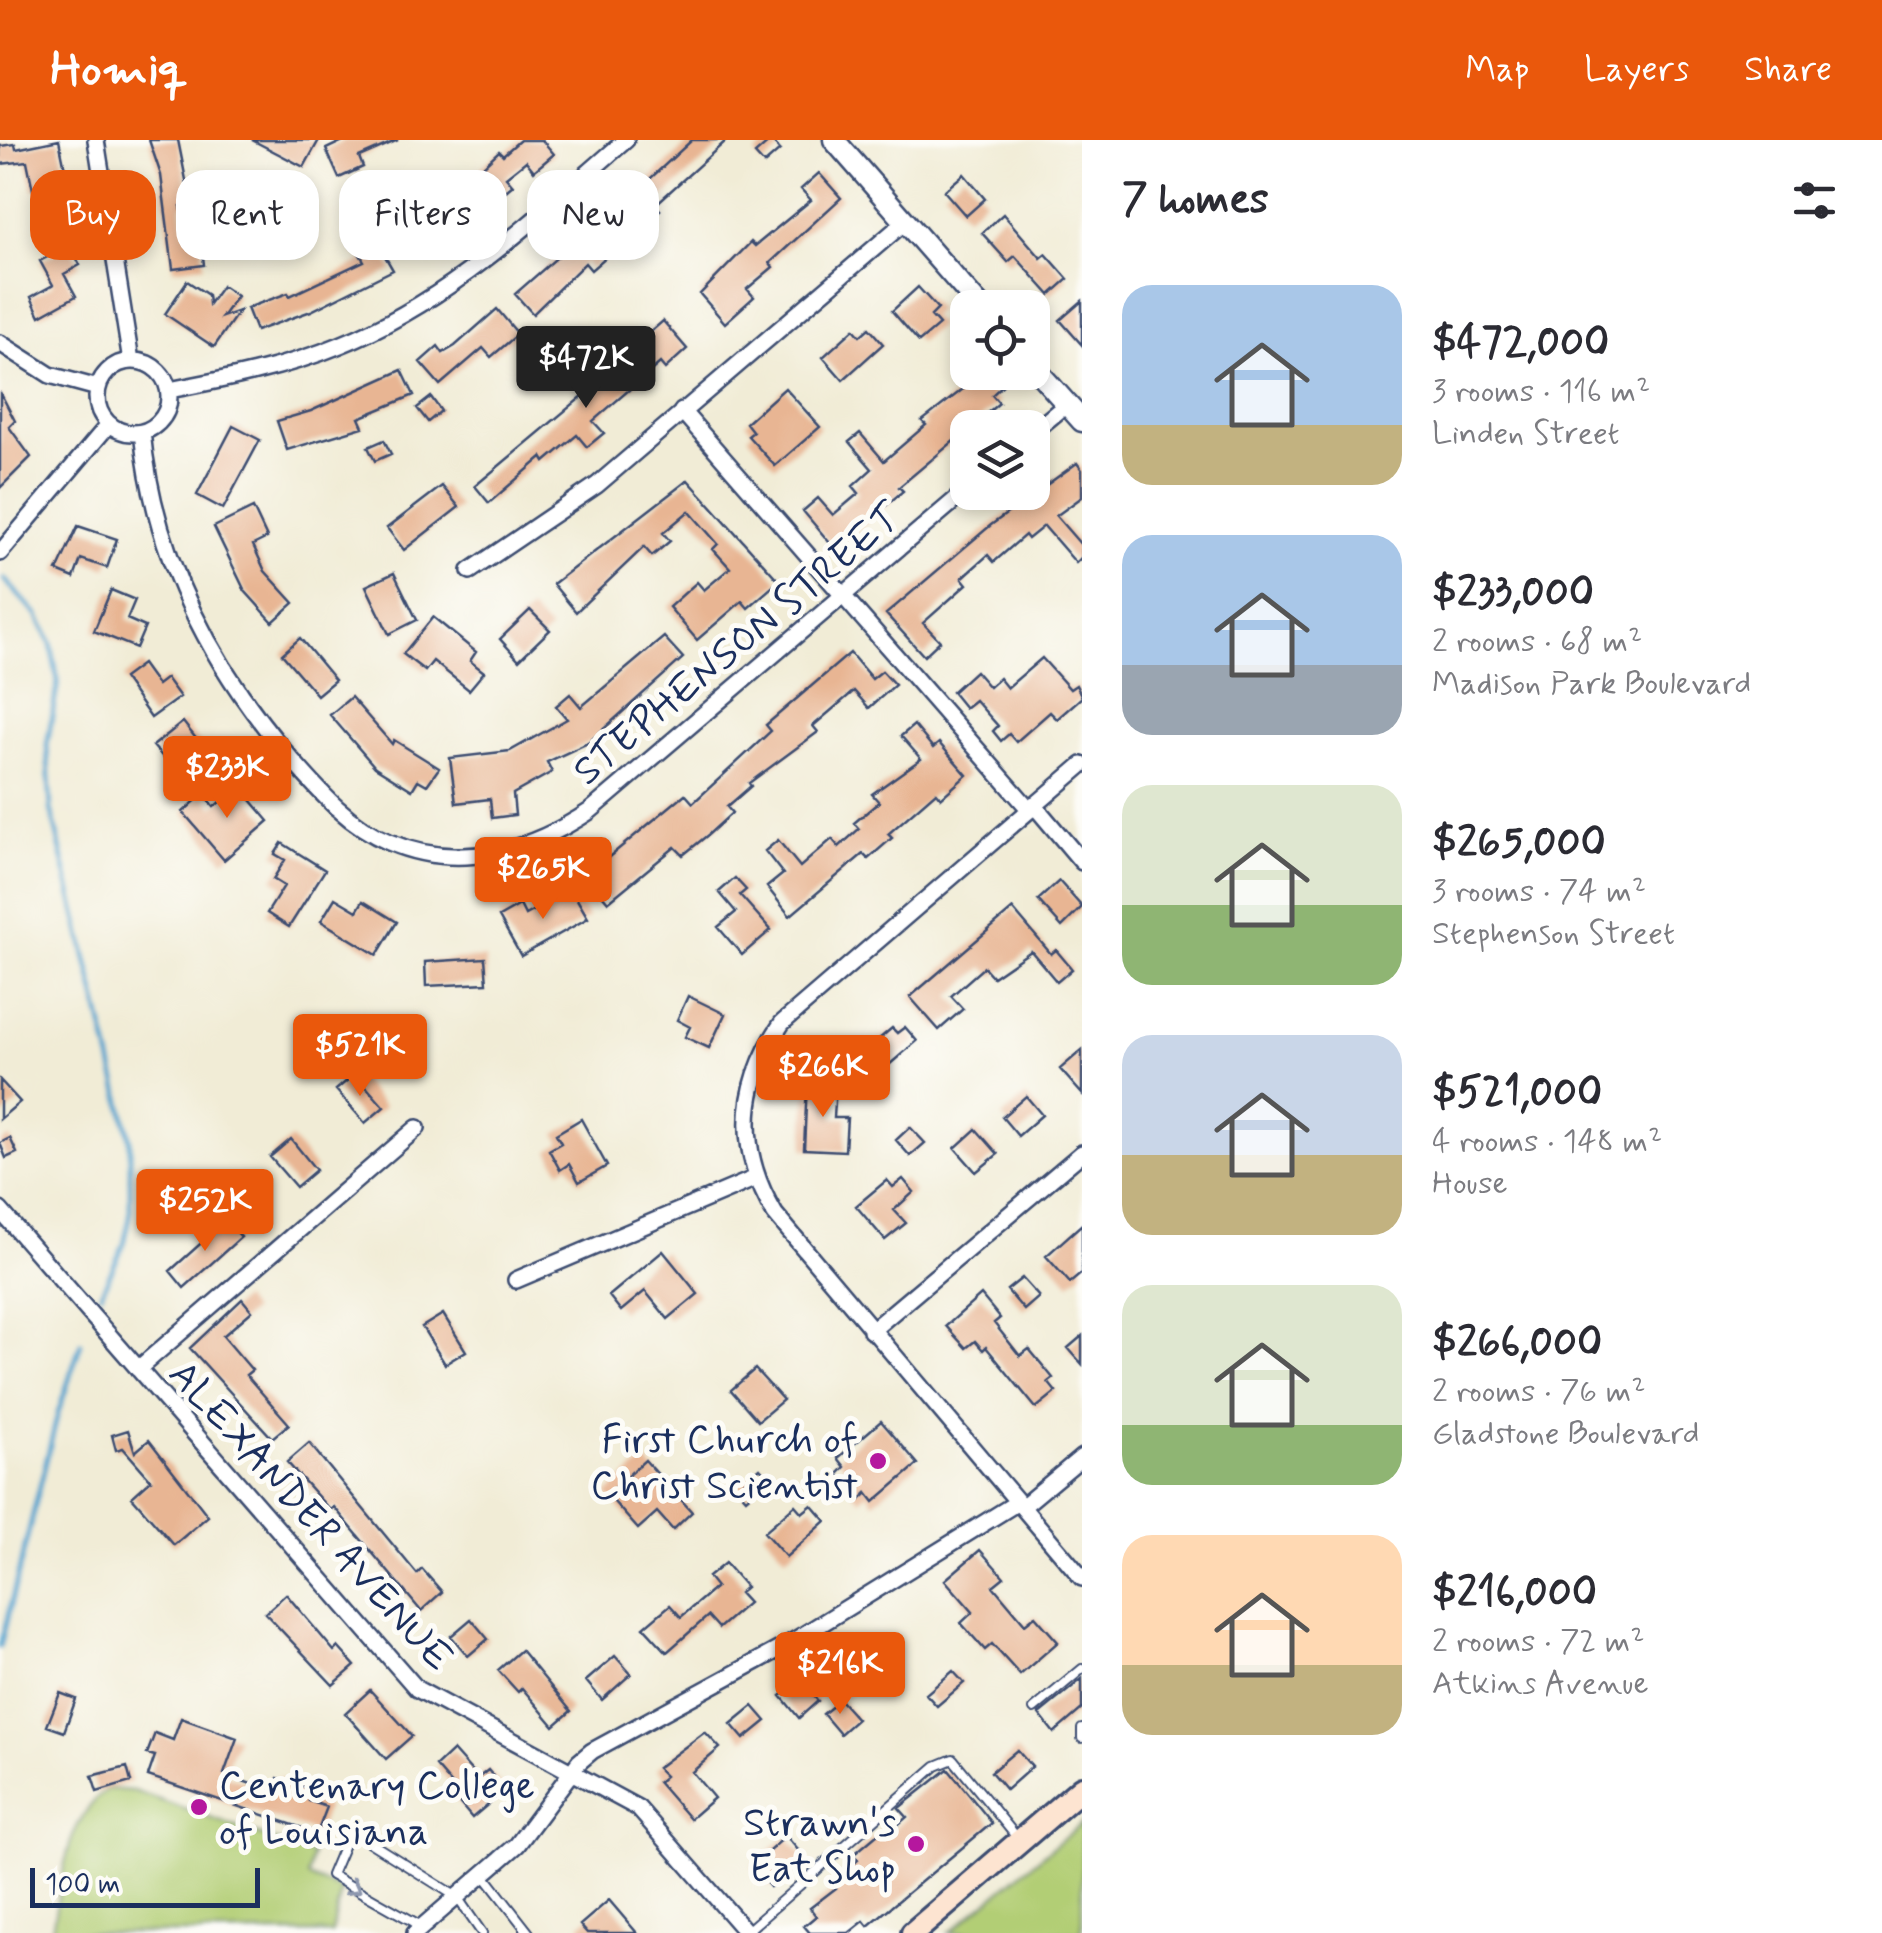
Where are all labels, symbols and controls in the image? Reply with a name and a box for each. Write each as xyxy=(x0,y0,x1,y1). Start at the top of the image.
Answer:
text: Homiq xyxy=(50,39,188,102)
text: Map xyxy=(1465,47,1529,93)
text: Layers xyxy=(1584,47,1689,93)
text: Share xyxy=(1744,47,1832,93)
chip: Buy xyxy=(30,170,156,260)
chip: Rent xyxy=(176,170,319,260)
chip: Filters xyxy=(339,170,507,260)
chip: New xyxy=(527,170,659,260)
text: 7 homes xyxy=(1122,173,1269,228)
icon: filters xyxy=(1787,173,1842,228)
map controls xyxy=(950,290,1050,510)
button: locate xyxy=(950,290,1050,390)
text: $472,000 xyxy=(1432,316,1609,371)
icon: home xyxy=(1202,325,1322,445)
pin: $472K xyxy=(516,326,656,411)
text: $472K xyxy=(538,337,634,379)
text: 3 rooms · 116 m² xyxy=(1432,371,1650,413)
button: layers xyxy=(950,410,1050,510)
text: Linden Street xyxy=(1432,413,1620,455)
street label: STEPHENSON STREET xyxy=(563,491,914,798)
text: $233,000 xyxy=(1432,566,1594,621)
icon: home xyxy=(1202,575,1322,695)
text: 2 rooms · 68 m² xyxy=(1432,621,1642,663)
text: Madison Park Boulevard xyxy=(1432,663,1751,705)
pin: $233K xyxy=(157,736,297,821)
text: $233K xyxy=(185,747,269,789)
text: $265,000 xyxy=(1432,816,1606,871)
icon: home xyxy=(1202,825,1322,945)
pin: $265K xyxy=(473,837,613,922)
text: $265K xyxy=(497,848,589,890)
text: 3 rooms · 74 m² xyxy=(1432,871,1646,913)
text: Stephenson Street xyxy=(1432,913,1675,955)
pin: $521K xyxy=(290,1014,430,1099)
text: $521K xyxy=(315,1025,405,1067)
pin: $266K xyxy=(753,1035,893,1120)
text: $266K xyxy=(778,1046,868,1088)
text: $521,000 xyxy=(1432,1066,1602,1121)
icon: home xyxy=(1202,1075,1322,1195)
text: 4 rooms · 148 m² xyxy=(1432,1121,1662,1163)
text: House xyxy=(1432,1163,1508,1205)
pin: $252K xyxy=(135,1169,275,1254)
text: $252K xyxy=(158,1180,252,1222)
text: $266,000 xyxy=(1432,1316,1602,1371)
icon: home xyxy=(1202,1325,1322,1445)
street label: ALEXANDER AVENUE xyxy=(156,1350,464,1684)
text: 2 rooms · 76 m² xyxy=(1432,1371,1645,1413)
text: Gladstone Boulevard xyxy=(1432,1413,1699,1455)
place label: First Church of Christ Scientist xyxy=(590,1415,858,1513)
marker: First Church of Christ Scientist xyxy=(867,1450,889,1472)
text: $216,000 xyxy=(1432,1566,1597,1621)
icon: home xyxy=(1202,1575,1322,1695)
text: 2 rooms · 72 m² xyxy=(1432,1621,1645,1663)
pin: $216K xyxy=(770,1632,910,1717)
text: $216K xyxy=(797,1643,883,1685)
text: Atkins Avenue xyxy=(1432,1663,1648,1705)
place label: Centenary College of Louisiana xyxy=(219,1761,535,1859)
marker: Centenary College of Louisiana xyxy=(188,1796,210,1818)
place label: Strawn's Eat Shop xyxy=(743,1798,896,1896)
marker: Strawn's Eat Shop xyxy=(905,1833,927,1855)
scale bar xyxy=(30,1863,260,1908)
text: 100 m xyxy=(45,1867,120,1904)
one-way arrow xyxy=(343,1876,361,1896)

